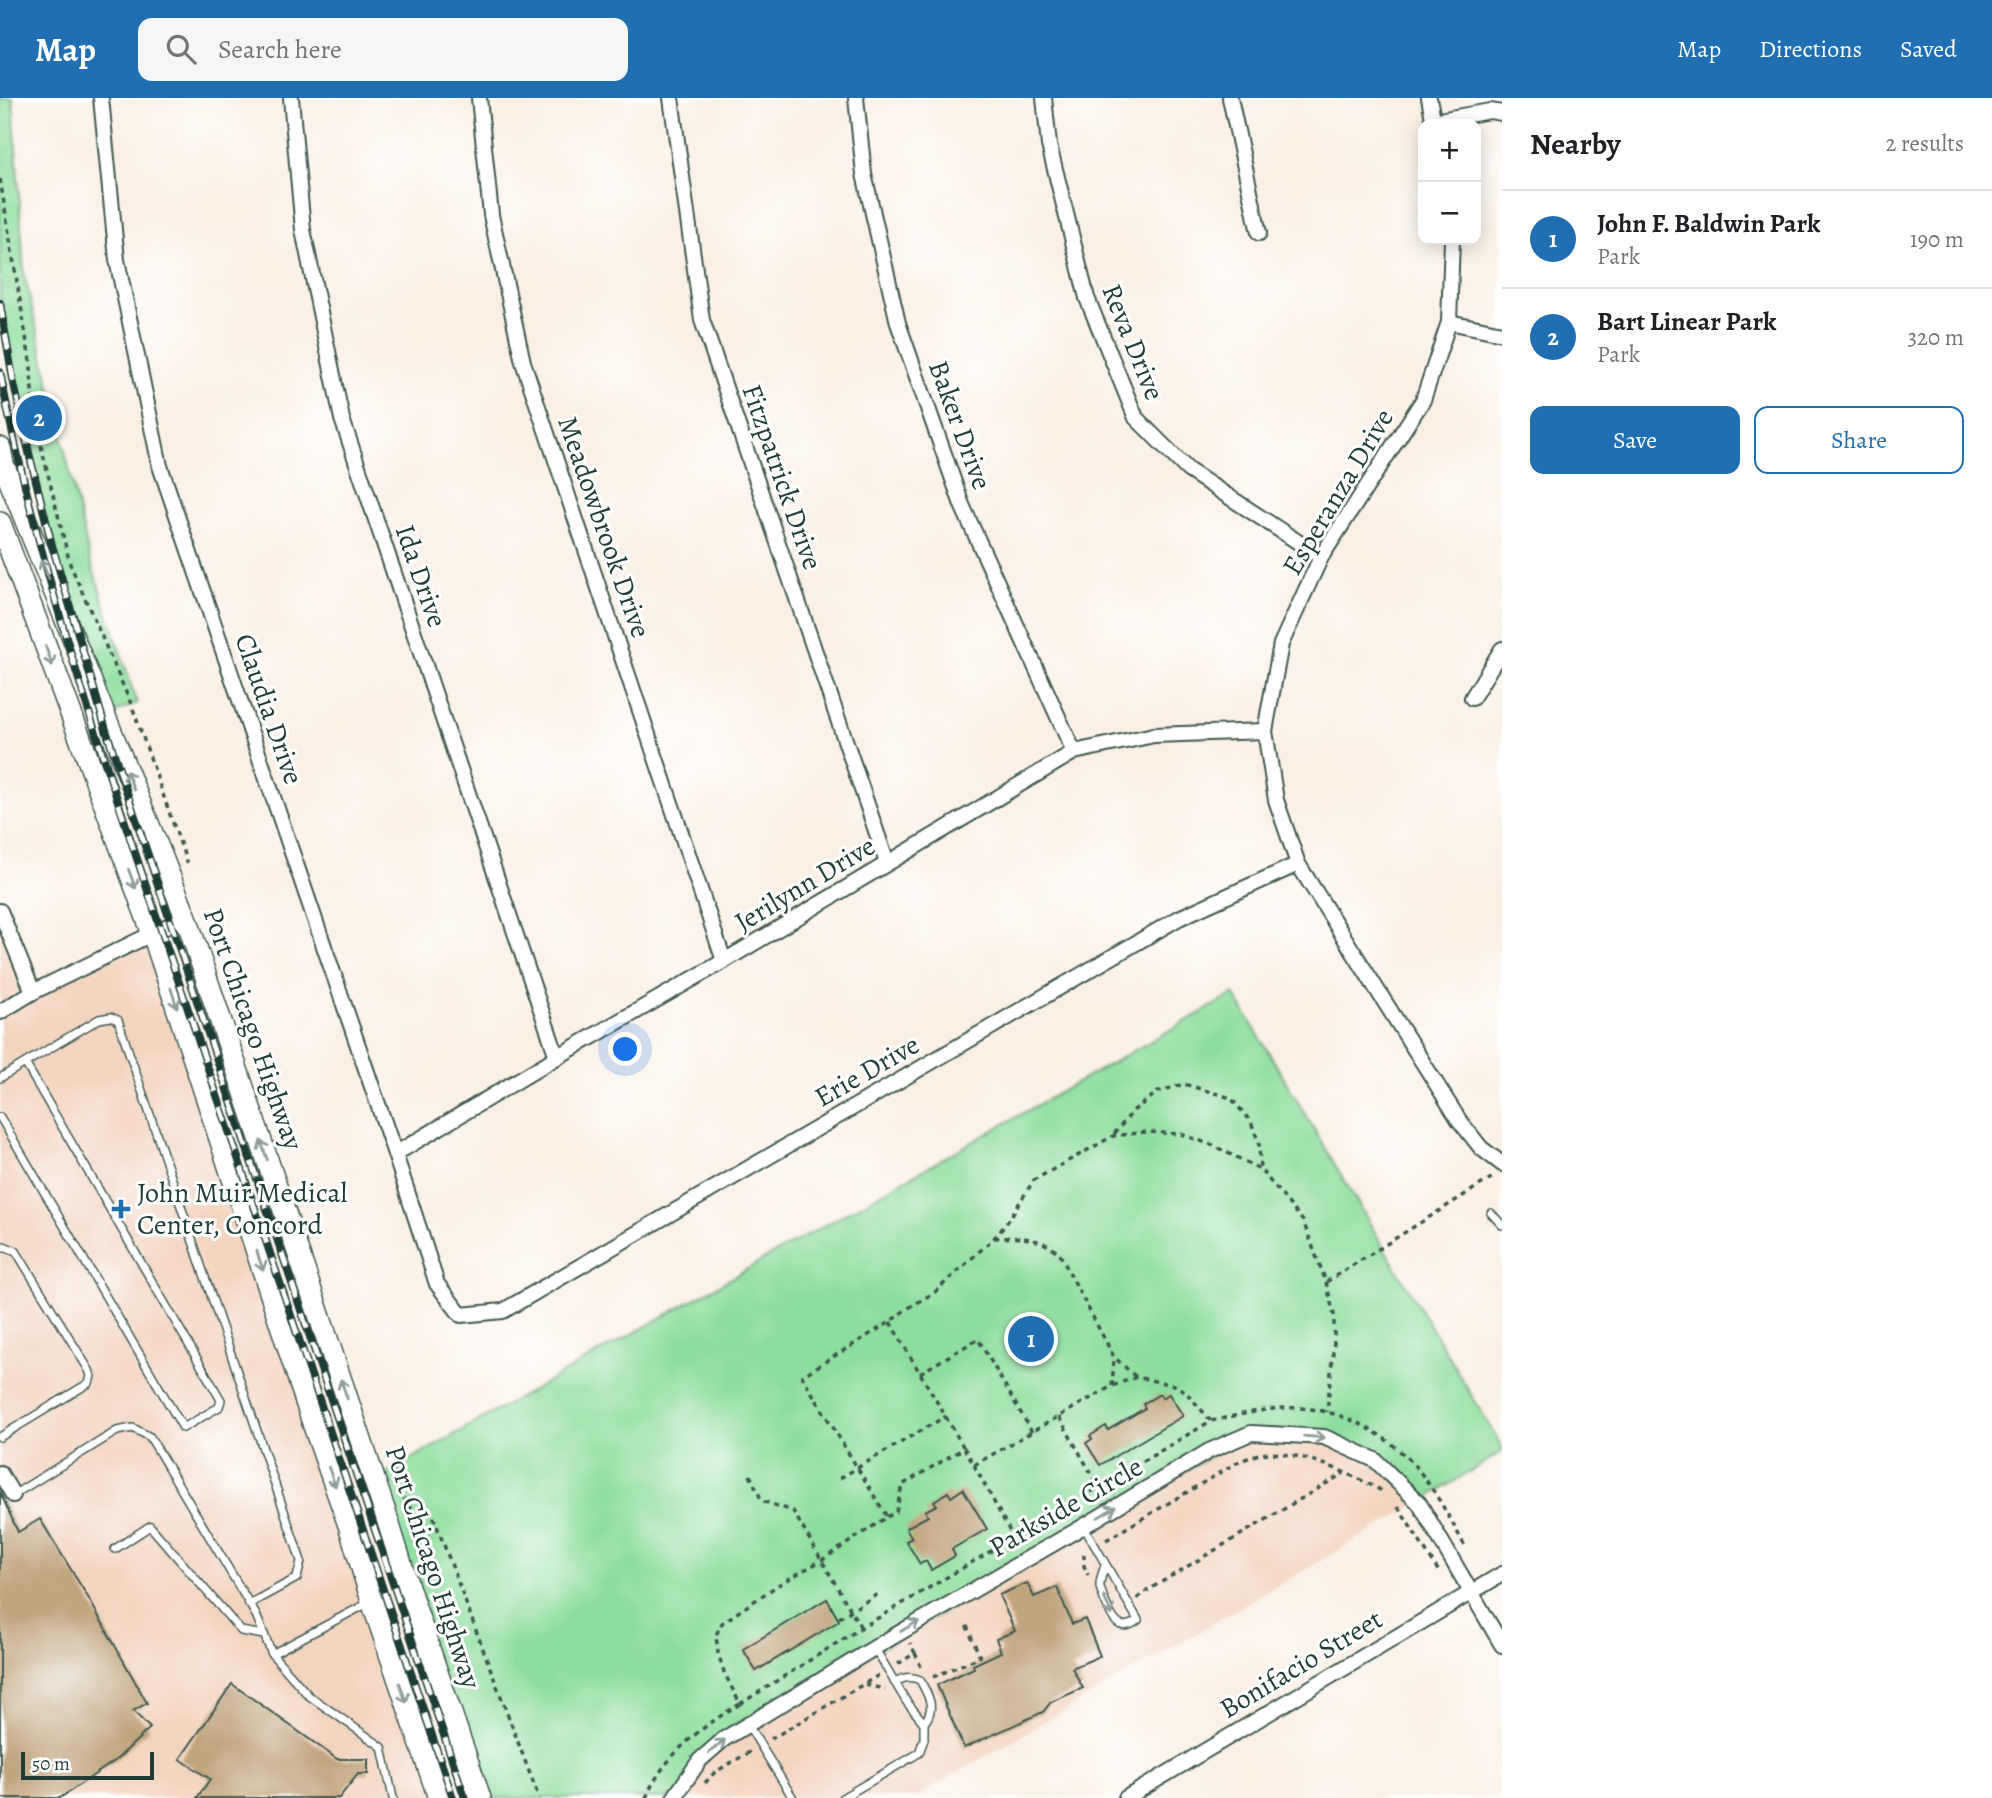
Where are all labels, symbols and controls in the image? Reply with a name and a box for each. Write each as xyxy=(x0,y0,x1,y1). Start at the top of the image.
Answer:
search box xyxy=(138,18,628,81)
text: Map xyxy=(35,27,96,72)
icon: search xyxy=(162,30,200,68)
text: Search here xyxy=(218,32,342,67)
text: Map xyxy=(1677,33,1721,65)
text: Directions xyxy=(1759,33,1862,65)
text: Saved xyxy=(1900,33,1957,65)
map controls xyxy=(1418,119,1481,245)
button: + xyxy=(1418,119,1481,182)
text: Nearby xyxy=(1530,124,1621,164)
text: 2 results xyxy=(1886,128,1964,159)
button: − xyxy=(1418,182,1481,245)
text: John F. Baldwin Park xyxy=(1597,206,1820,241)
text: 1 xyxy=(1549,224,1557,255)
text: 190 m xyxy=(1910,224,1964,255)
text: Park xyxy=(1597,241,1640,272)
street label: Reva Drive xyxy=(1092,278,1174,406)
text: Bart Linear Park xyxy=(1597,304,1776,339)
text: 2 xyxy=(1547,322,1559,353)
text: 320 m xyxy=(1908,322,1964,353)
text: Park xyxy=(1597,339,1640,370)
street label: Baker Drive xyxy=(919,355,1001,495)
street label: Fitzpatrick Drive xyxy=(733,379,831,575)
pin: 2 xyxy=(16,392,62,444)
street label: Esperanza Drive xyxy=(1273,402,1403,582)
button: Save xyxy=(1530,406,1740,474)
button: Share xyxy=(1754,406,1964,474)
street label: Meadowbrook Drive xyxy=(548,411,660,643)
street label: Ida Drive xyxy=(386,520,456,632)
one-way arrow xyxy=(38,558,51,580)
street label: Claudia Drive xyxy=(225,629,313,789)
one-way arrow xyxy=(44,644,57,666)
one-way arrow xyxy=(123,769,136,791)
street label: Jerilynn Drive xyxy=(728,827,882,941)
one-way arrow xyxy=(127,868,140,890)
street label: Port Chicago Highway xyxy=(194,903,312,1156)
one-way arrow xyxy=(169,987,181,1009)
street label: Erie Drive xyxy=(808,1026,926,1116)
your location xyxy=(608,1032,642,1066)
one-way arrow xyxy=(257,1139,269,1161)
place label: John Muir Medical Center, Concord xyxy=(137,1174,348,1244)
marker: John Muir Medical Center, Concord xyxy=(111,1199,131,1219)
one-way arrow xyxy=(254,1250,267,1272)
pin: 1 xyxy=(1008,1313,1054,1365)
one-way arrow xyxy=(337,1378,349,1400)
one-way arrow xyxy=(1302,1431,1325,1444)
street label: Port Chicago Highway xyxy=(376,1441,490,1694)
street label: Parkside Circle xyxy=(982,1448,1150,1566)
one-way arrow xyxy=(326,1466,339,1488)
one-way arrow xyxy=(1096,1505,1116,1519)
one-way arrow xyxy=(1102,1595,1115,1616)
street label: Bonifacio Street xyxy=(1212,1600,1390,1728)
one-way arrow xyxy=(900,1619,920,1633)
one-way arrow xyxy=(398,1681,411,1703)
one-way arrow xyxy=(707,1738,725,1753)
scale bar xyxy=(21,1749,154,1781)
text: 50 m xyxy=(32,1751,70,1777)

